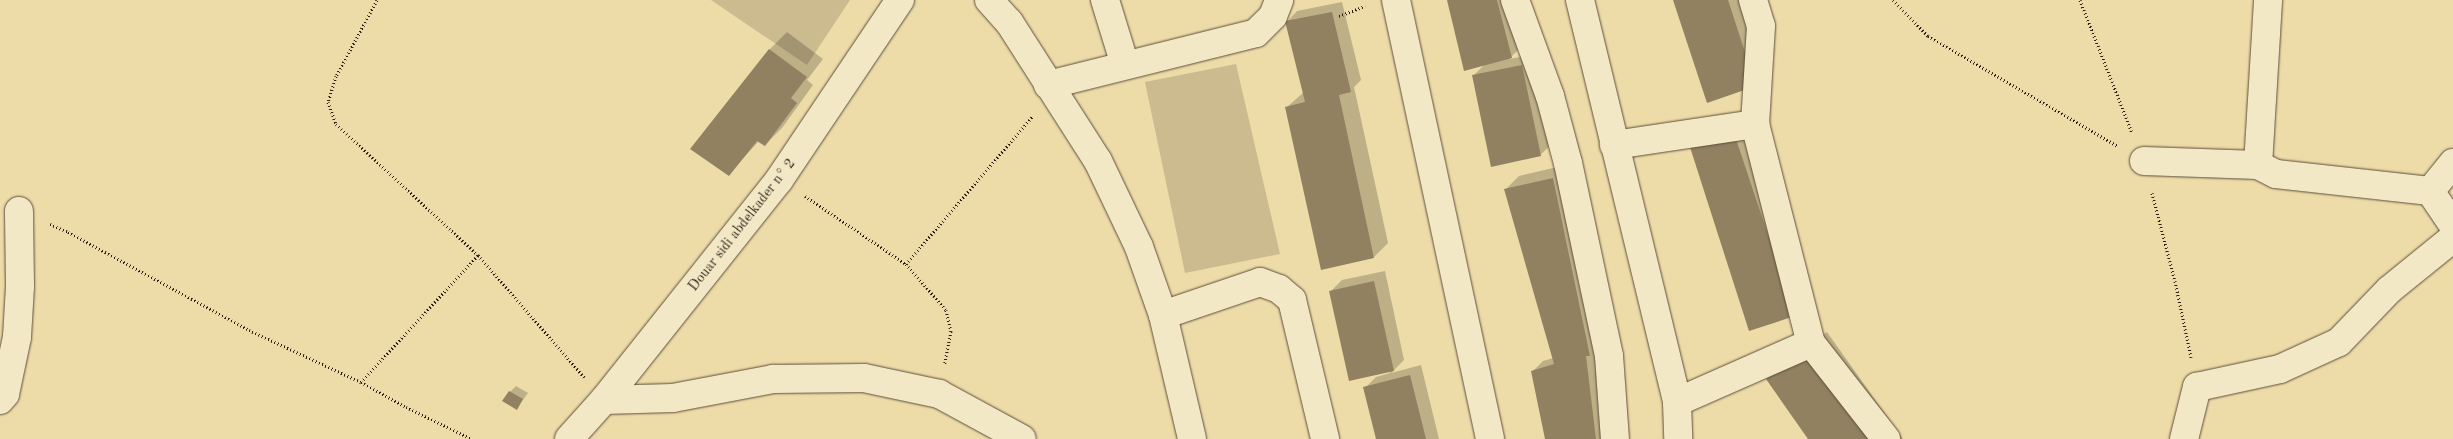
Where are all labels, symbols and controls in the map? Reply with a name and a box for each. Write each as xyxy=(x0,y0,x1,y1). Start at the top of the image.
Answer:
street label: Douar sidi abdelkader n° 2 xyxy=(685,155,799,295)

